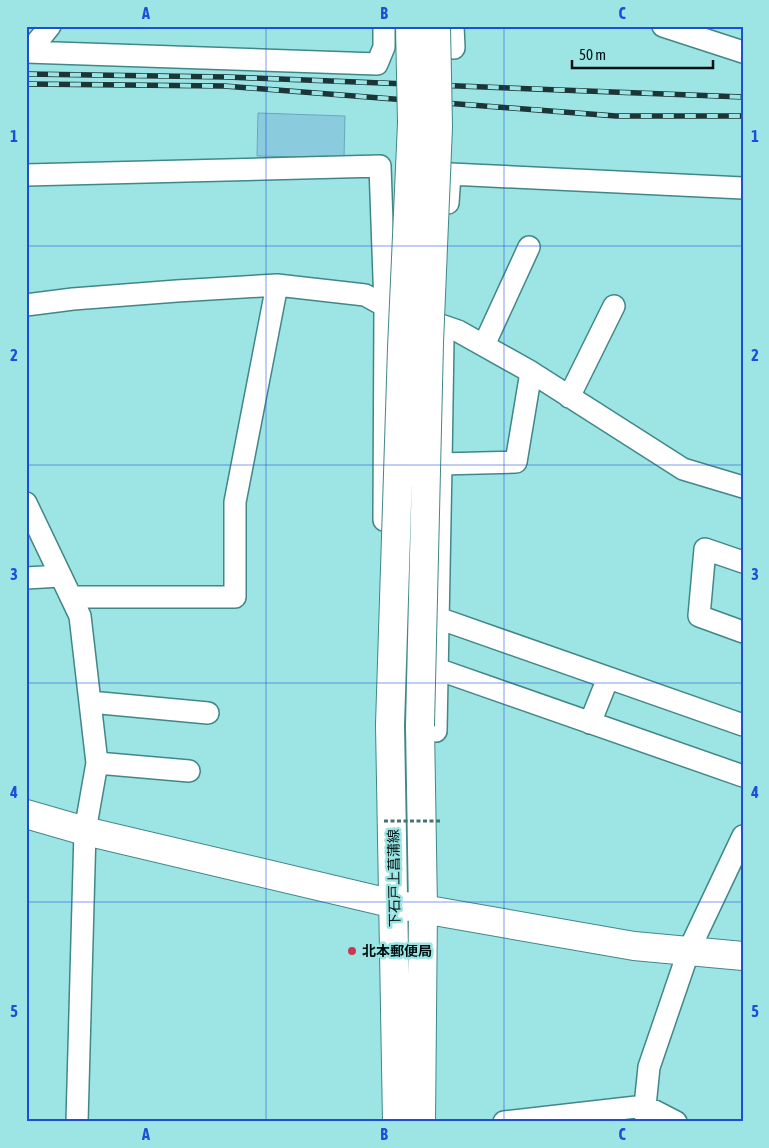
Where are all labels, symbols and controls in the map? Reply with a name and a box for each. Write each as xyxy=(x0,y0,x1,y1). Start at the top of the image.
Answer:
text: A xyxy=(141,4,150,22)
text: B xyxy=(380,4,388,22)
text: C xyxy=(618,4,626,22)
scale bar xyxy=(572,38,713,70)
text: 50 m xyxy=(579,46,606,63)
text: 1 xyxy=(10,127,18,145)
text: 1 xyxy=(751,127,759,145)
text: 2 xyxy=(10,346,18,364)
text: 2 xyxy=(751,346,759,364)
text: 3 xyxy=(10,565,18,583)
text: 3 xyxy=(751,565,759,583)
text: 4 xyxy=(9,783,18,801)
text: 4 xyxy=(750,783,759,801)
street label: 下石戸上菖蒲線 xyxy=(385,829,403,927)
place label: 北本郵便局 xyxy=(362,943,432,959)
marker: 北本郵便局 xyxy=(346,945,358,957)
text: 5 xyxy=(10,1002,18,1020)
text: 5 xyxy=(751,1002,759,1020)
text: A xyxy=(141,1125,150,1143)
text: B xyxy=(380,1125,388,1143)
text: C xyxy=(618,1125,626,1143)

